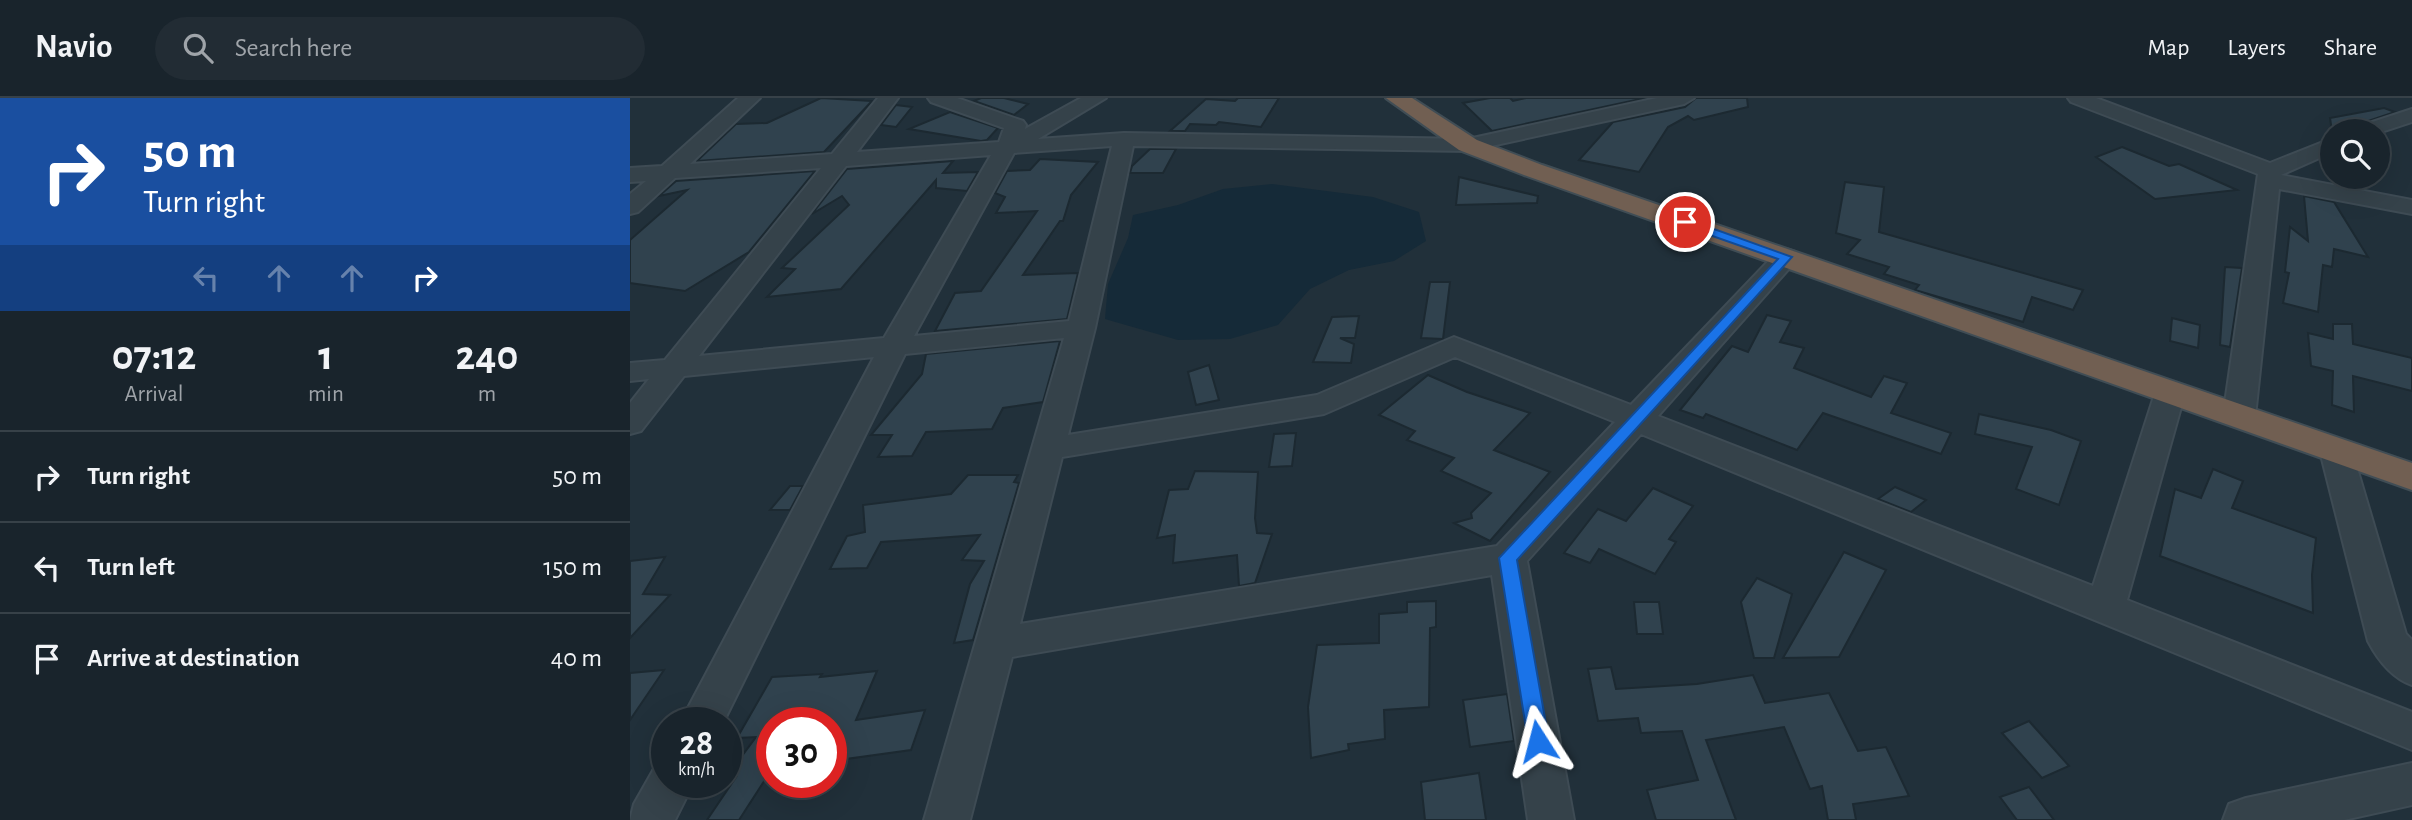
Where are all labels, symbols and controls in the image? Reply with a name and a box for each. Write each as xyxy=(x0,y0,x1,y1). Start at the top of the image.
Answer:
search box xyxy=(155,17,645,80)
icon: search xyxy=(179,29,217,67)
text: Navio xyxy=(35,31,113,64)
text: Search here xyxy=(235,35,352,61)
text: Map xyxy=(2147,36,2189,60)
text: Layers xyxy=(2227,36,2286,60)
text: Share xyxy=(2324,36,2377,60)
map controls xyxy=(2320,119,2390,189)
button: search xyxy=(2320,119,2390,189)
icon: right xyxy=(28,126,119,217)
text: 50 m xyxy=(143,128,237,177)
text: Turn right xyxy=(143,186,265,218)
pin xyxy=(1655,192,1715,252)
icon: arrive xyxy=(1666,203,1704,241)
icon: left xyxy=(187,259,225,297)
icon: ahead xyxy=(260,259,298,297)
icon: ahead xyxy=(333,259,371,297)
icon: right xyxy=(406,259,444,297)
text: 07:12 xyxy=(112,335,196,377)
text: 1 xyxy=(318,335,333,377)
text: 240 xyxy=(456,335,518,377)
text: Arrival xyxy=(124,383,184,406)
text: min xyxy=(308,383,344,406)
text: m xyxy=(478,383,496,406)
icon: right xyxy=(28,458,66,496)
text: Turn right xyxy=(87,463,190,489)
text: 50 m xyxy=(552,463,602,489)
icon: left xyxy=(28,549,66,587)
text: Turn left xyxy=(87,554,175,580)
text: 150 m xyxy=(543,554,602,580)
icon: arrive xyxy=(28,640,66,678)
text: Arrive at destination xyxy=(87,645,300,671)
text: 40 m xyxy=(551,645,602,671)
position arrow xyxy=(1501,704,1575,778)
speed limit sign: 30 xyxy=(756,707,847,798)
text: 28 xyxy=(680,726,713,761)
text: km/h xyxy=(678,761,715,779)

